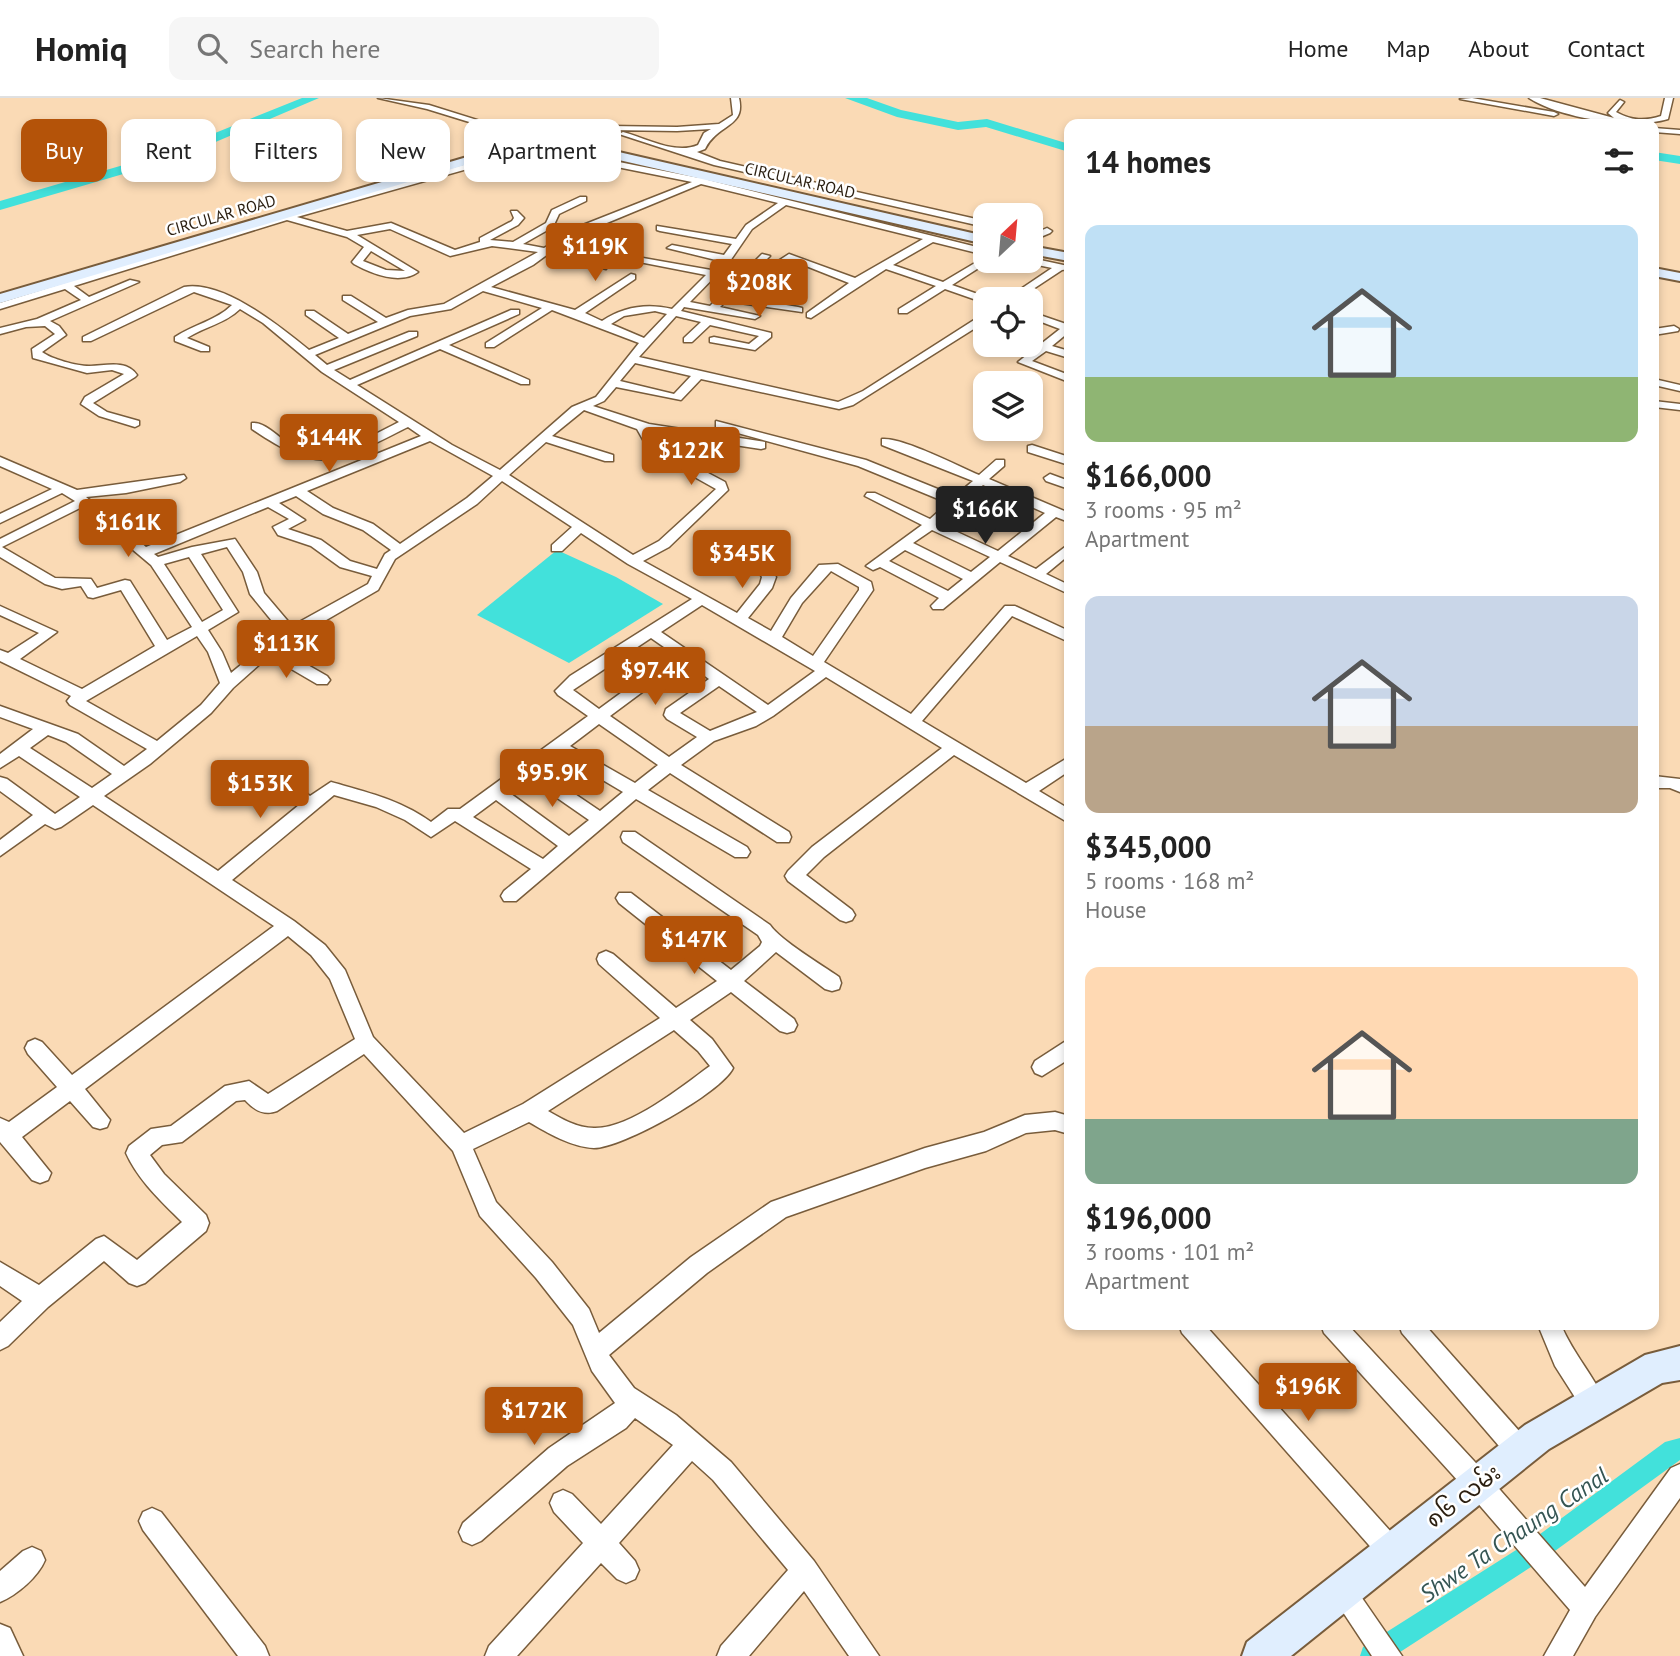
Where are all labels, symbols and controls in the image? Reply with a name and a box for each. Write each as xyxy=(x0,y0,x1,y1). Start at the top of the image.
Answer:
search box xyxy=(169,17,659,80)
text: Homiq xyxy=(35,27,127,70)
icon: search xyxy=(193,29,231,67)
text: Search here xyxy=(249,32,380,65)
text: Home xyxy=(1288,33,1348,64)
text: Map xyxy=(1386,33,1430,64)
text: About xyxy=(1468,33,1529,64)
text: Contact xyxy=(1567,33,1645,64)
chip: Buy xyxy=(21,119,107,182)
chip: Rent xyxy=(121,119,216,182)
chip: Filters xyxy=(230,119,342,182)
chip: New xyxy=(356,119,450,182)
chip: Apartment xyxy=(464,119,621,182)
text: 14 homes xyxy=(1085,142,1211,181)
icon: filters xyxy=(1600,142,1638,180)
street label: CIRCULAR ROAD xyxy=(743,158,857,202)
street label: CIRCULAR ROAD xyxy=(164,190,278,240)
north arrow xyxy=(973,203,1043,273)
map controls xyxy=(973,203,1043,441)
pin: $119K xyxy=(546,223,644,283)
text: $119K xyxy=(562,231,628,260)
pin: $208K xyxy=(710,260,808,319)
text: $208K xyxy=(726,267,792,296)
icon: home xyxy=(1299,270,1425,396)
button: locate xyxy=(973,287,1043,357)
button: layers xyxy=(973,371,1043,441)
pin: $144K xyxy=(280,414,378,474)
text: $144K xyxy=(296,422,362,451)
pin: $122K xyxy=(642,428,740,487)
text: $122K xyxy=(658,435,724,464)
text: $166,000 xyxy=(1085,456,1212,495)
pin: $166K xyxy=(936,486,1034,546)
text: $166K xyxy=(952,494,1018,523)
text: 3 rooms · 95 m² xyxy=(1085,495,1242,524)
pin: $161K xyxy=(79,500,177,559)
text: $161K xyxy=(95,507,161,536)
text: Apartment xyxy=(1085,524,1189,553)
pin: $345K xyxy=(693,531,791,590)
text: $345K xyxy=(709,538,775,567)
pin: $113K xyxy=(237,620,335,680)
text: $113K xyxy=(253,628,319,657)
icon: home xyxy=(1299,641,1425,767)
pin: $97.4K xyxy=(598,648,712,707)
text: $97.4K xyxy=(620,655,690,684)
pin: $95.9K xyxy=(495,750,609,809)
text: $95.9K xyxy=(516,757,588,786)
pin: $153K xyxy=(211,760,309,820)
text: $153K xyxy=(227,768,293,797)
text: $345,000 xyxy=(1085,827,1212,866)
text: 5 rooms · 168 m² xyxy=(1085,866,1254,895)
text: House xyxy=(1085,895,1147,924)
pin: $147K xyxy=(645,916,743,976)
text: $147K xyxy=(661,924,727,953)
icon: home xyxy=(1299,1012,1425,1138)
text: $196,000 xyxy=(1085,1198,1212,1237)
text: 3 rooms · 101 m² xyxy=(1085,1237,1254,1266)
text: Apartment xyxy=(1085,1266,1189,1295)
pin: $196K xyxy=(1259,1364,1357,1423)
text: $196K xyxy=(1275,1371,1341,1400)
pin: $172K xyxy=(485,1388,583,1447)
text: $172K xyxy=(501,1395,567,1424)
street label: ၈၆ လမ်း xyxy=(1419,1457,1506,1534)
water label: Shwe Ta Chaung Canal xyxy=(1413,1460,1615,1609)

